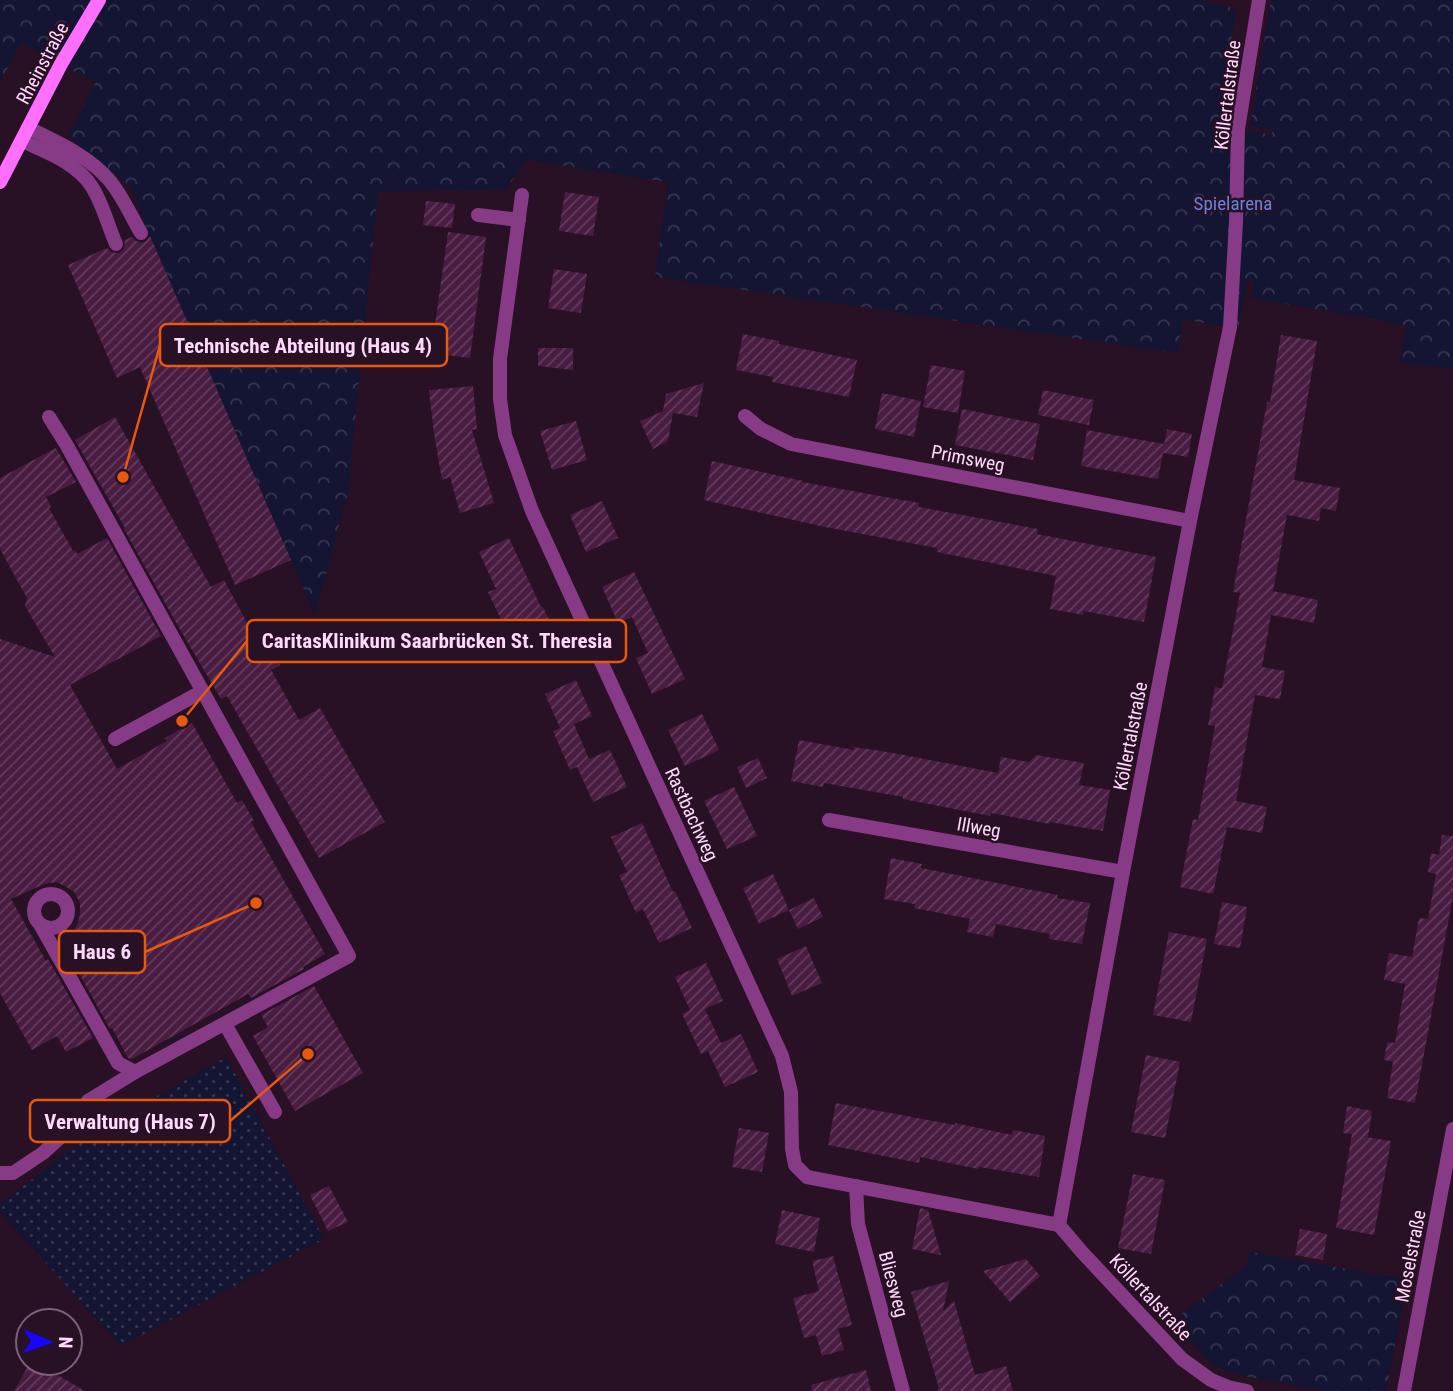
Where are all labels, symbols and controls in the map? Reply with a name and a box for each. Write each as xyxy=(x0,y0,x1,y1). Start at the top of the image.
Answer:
street label: Rheinstraße xyxy=(11,18,74,108)
street label: Köllertalstraße xyxy=(1209,39,1246,151)
park label: Spielarena xyxy=(1194,192,1272,215)
callout: Technische Abteilung (Haus 4) xyxy=(160,324,447,366)
text: Technische Abteilung (Haus 4) xyxy=(174,334,432,358)
street label: Primsweg xyxy=(929,440,1007,477)
callout: CaritasKlinikum Saarbrücken St. Theresia xyxy=(247,620,626,662)
text: CaritasKlinikum Saarbrücken St. Theresia xyxy=(262,629,612,653)
street label: Köllertalstraße xyxy=(1109,680,1152,792)
street label: Rastbachweg xyxy=(660,764,723,865)
street label: Illweg xyxy=(955,812,1003,843)
callout: Haus 6 xyxy=(59,931,145,973)
text: Haus 6 xyxy=(73,940,131,964)
callout: Verwaltung (Haus 7) xyxy=(30,1100,230,1142)
text: Verwaltung (Haus 7) xyxy=(44,1110,216,1134)
street label: Moselstraße xyxy=(1390,1208,1431,1304)
street label: Bliesweg xyxy=(874,1249,913,1320)
street label: Köllertalstraße xyxy=(1105,1249,1197,1346)
north arrow xyxy=(14,1307,84,1377)
text: N xyxy=(54,1336,77,1349)

